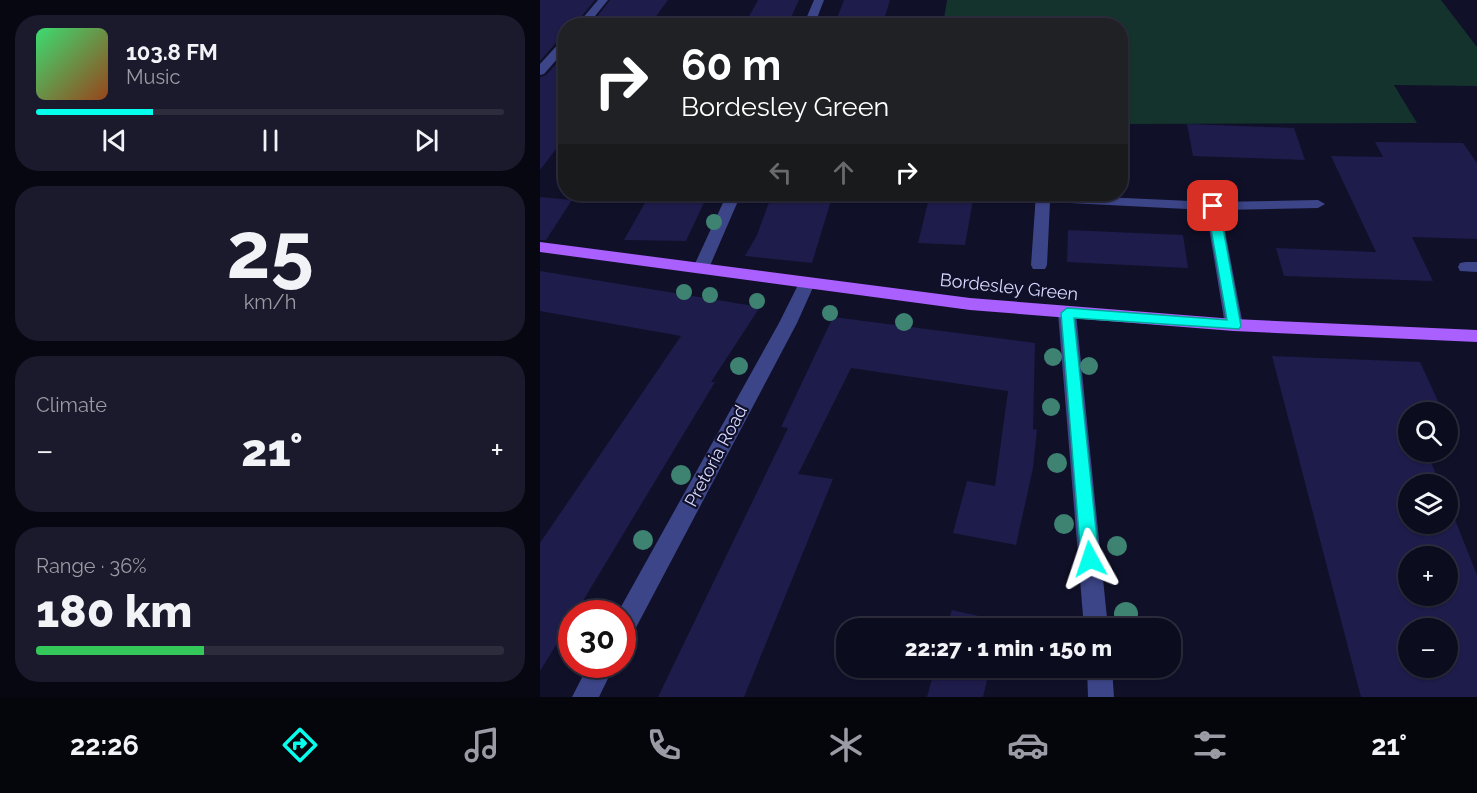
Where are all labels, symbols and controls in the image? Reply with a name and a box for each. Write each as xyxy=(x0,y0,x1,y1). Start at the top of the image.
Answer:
text: 103.8 FM xyxy=(126,39,218,65)
text: 60 m xyxy=(681,41,781,90)
icon: right xyxy=(582,42,660,120)
text: Music xyxy=(126,65,180,89)
text: Bordesley Green xyxy=(681,91,889,122)
icon: previous xyxy=(98,124,131,157)
icon: pause xyxy=(254,124,287,157)
icon: next xyxy=(410,124,443,157)
icon: left xyxy=(764,156,797,189)
icon: ahead xyxy=(827,156,860,189)
icon: right xyxy=(890,156,923,189)
pin xyxy=(1187,180,1238,231)
icon: arrive xyxy=(1196,189,1229,222)
text: 25 xyxy=(226,205,314,296)
street label: Bordesley Green xyxy=(939,269,1079,304)
text: km/h xyxy=(244,290,296,314)
text: Climate xyxy=(36,393,107,417)
street label: Pretoria Road xyxy=(680,401,751,510)
map controls xyxy=(1398,402,1458,678)
button: search xyxy=(1398,402,1458,462)
text: 21° xyxy=(241,424,303,477)
text: − xyxy=(36,431,54,470)
text: + xyxy=(490,431,504,470)
button: layers xyxy=(1398,474,1458,534)
position arrow xyxy=(1058,527,1122,591)
button: + xyxy=(1398,546,1458,606)
text: Range · 36% xyxy=(36,554,147,578)
text: 180 km xyxy=(36,585,192,638)
speed limit sign: 30 xyxy=(558,600,636,678)
button: − xyxy=(1398,618,1458,678)
text: 22:27 · 1 min · 150 m xyxy=(905,635,1112,661)
icon: directions xyxy=(279,724,321,766)
icon: music xyxy=(461,724,503,766)
icon: phone xyxy=(643,724,685,766)
icon: climate xyxy=(825,724,867,766)
icon: car xyxy=(1007,724,1049,766)
icon: filters xyxy=(1189,724,1231,766)
text: 22:26 xyxy=(70,730,139,761)
text: 21° xyxy=(1371,730,1407,761)

